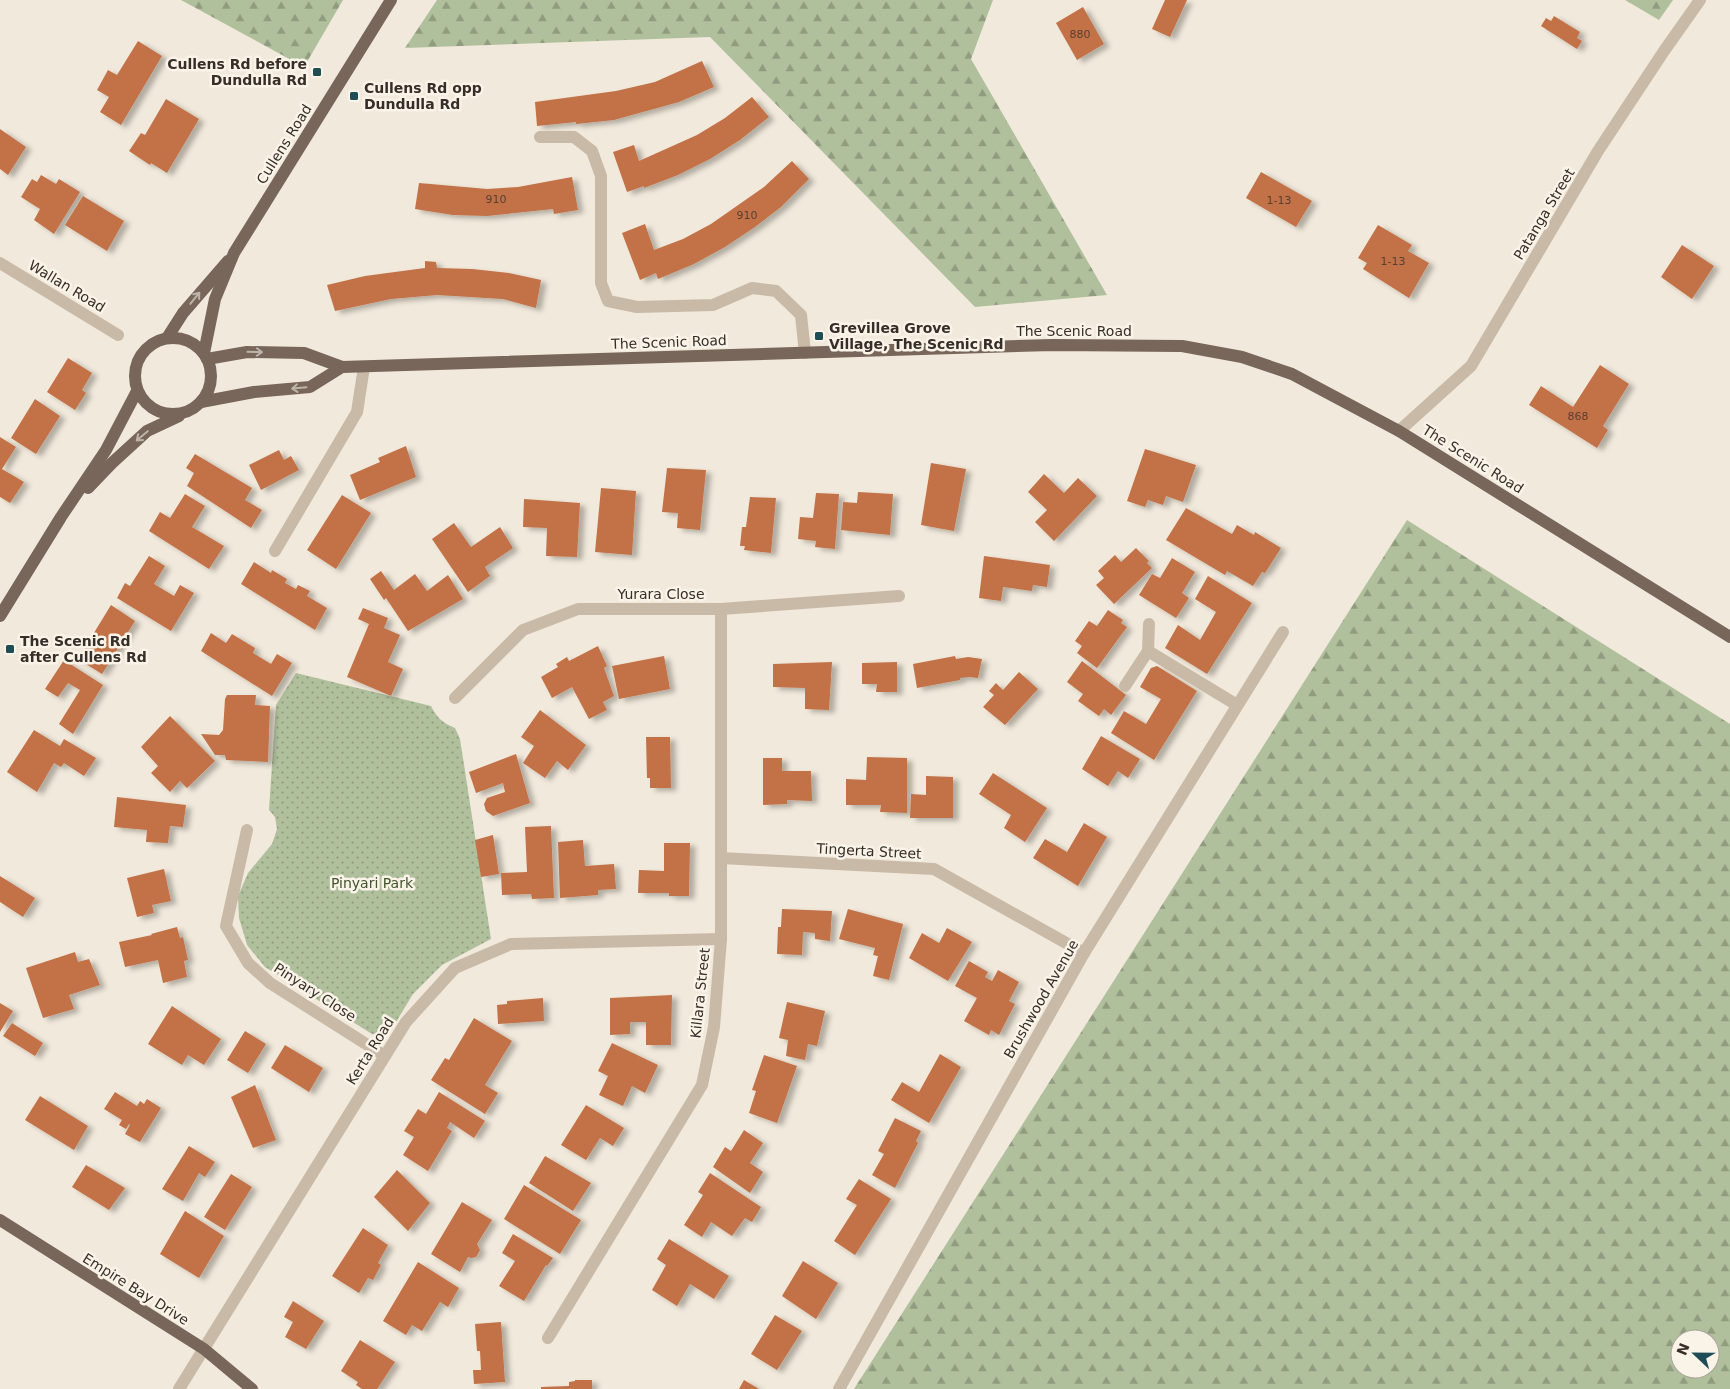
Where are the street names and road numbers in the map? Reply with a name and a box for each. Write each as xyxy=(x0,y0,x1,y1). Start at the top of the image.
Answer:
street label: Cullens Road xyxy=(253,101,315,187)
street label: Patanga Street xyxy=(1510,165,1578,263)
street label: Wallan Road xyxy=(26,257,108,315)
street label: The Scenic Road xyxy=(1015,323,1132,339)
street label: The Scenic Road xyxy=(610,332,727,352)
street label: The Scenic Road xyxy=(1419,421,1526,496)
street label: Yurara Close xyxy=(616,586,705,602)
street label: Tingerta Street xyxy=(815,840,922,862)
street label: Brushwood Avenue xyxy=(1000,937,1082,1061)
street label: Killara Street xyxy=(687,947,713,1039)
street label: Pinyary Close xyxy=(271,960,359,1024)
street label: Kerta Road xyxy=(343,1014,397,1088)
street label: Empire Bay Drive xyxy=(80,1250,192,1328)

